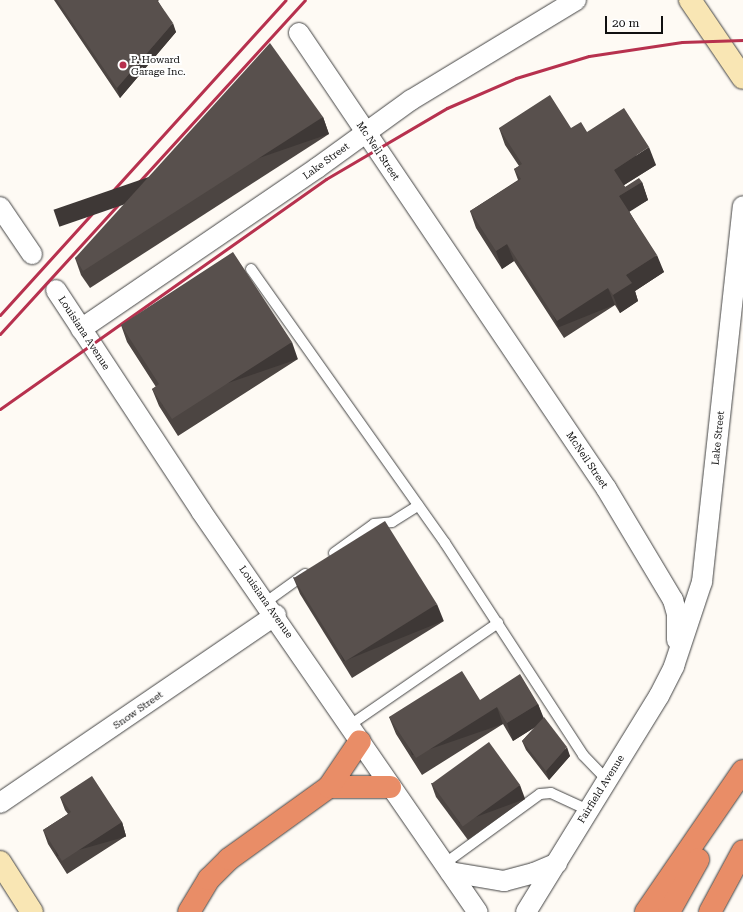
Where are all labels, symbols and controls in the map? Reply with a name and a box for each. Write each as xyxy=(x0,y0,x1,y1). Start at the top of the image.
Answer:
scale bar xyxy=(607,8,665,34)
text: 20 m xyxy=(612,16,639,30)
place label: P. Howard Garage Inc. xyxy=(131,53,185,76)
marker: P. Howard Garage Inc. xyxy=(118,60,128,70)
street label: Mc Neil Street xyxy=(354,119,402,183)
street label: Lake Street xyxy=(300,140,352,182)
street label: Louisiana Avenue xyxy=(56,294,112,372)
street label: Lake Street xyxy=(709,410,727,466)
street label: McNeil Street xyxy=(564,429,610,491)
street label: Louisiana Avenue xyxy=(237,564,295,640)
street label: Snow Street xyxy=(111,688,165,732)
street label: Fairfield Avenue xyxy=(575,753,627,825)

